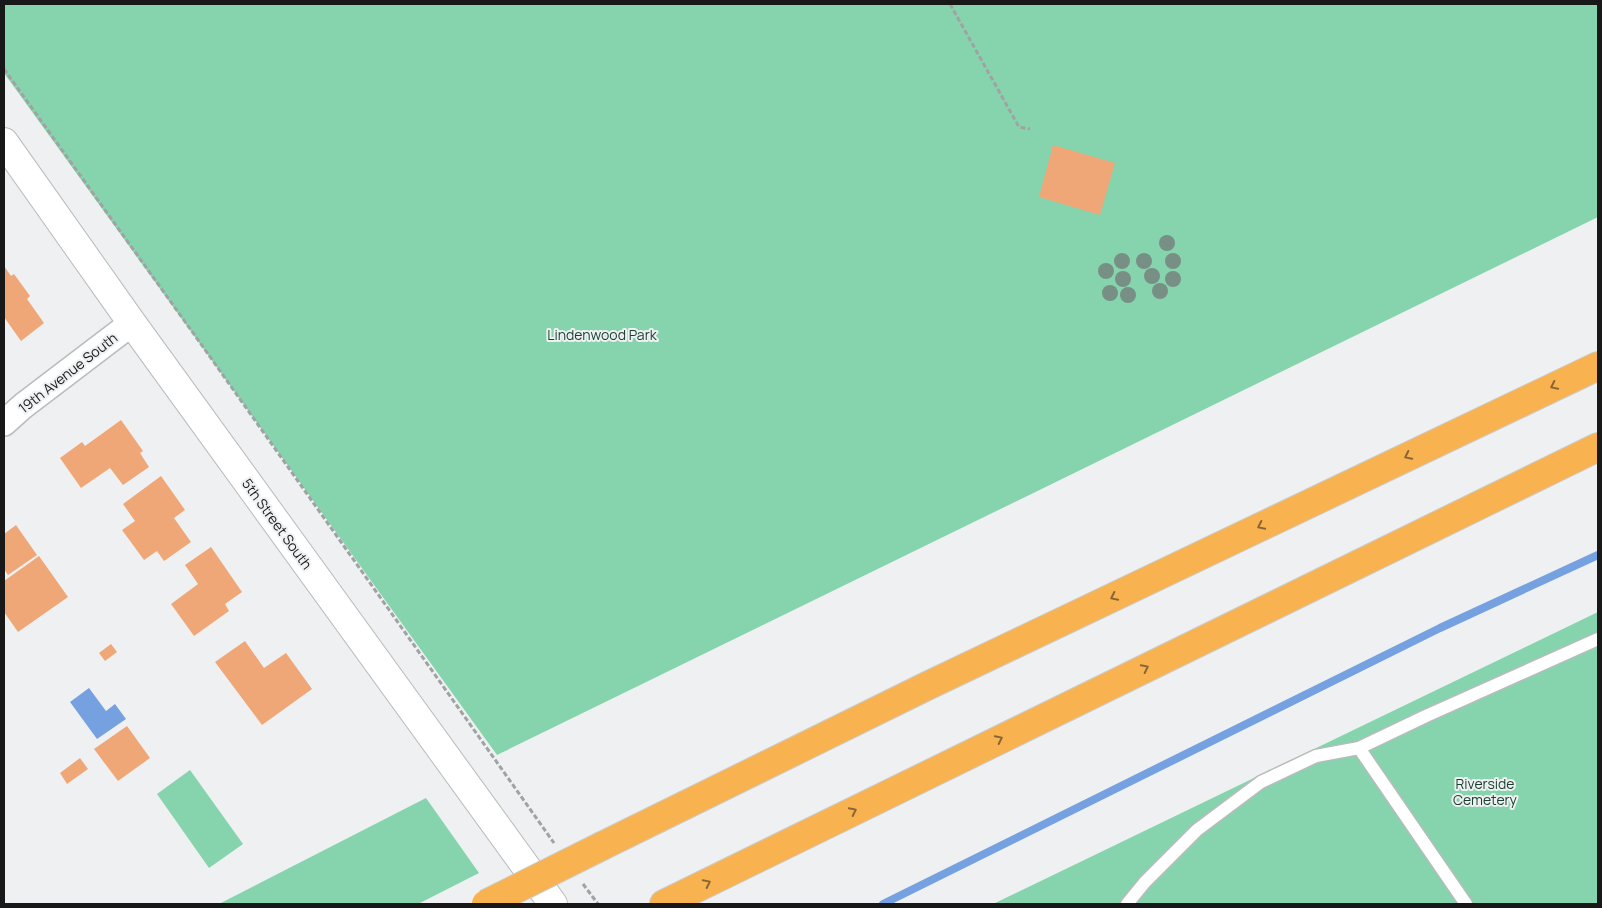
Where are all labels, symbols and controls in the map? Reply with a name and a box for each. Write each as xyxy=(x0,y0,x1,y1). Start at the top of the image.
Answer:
park label: Lindenwood Park xyxy=(547,325,658,344)
street label: 19th Avenue South xyxy=(14,328,121,417)
one-way arrow xyxy=(1550,380,1559,391)
one-way arrow xyxy=(1404,450,1413,460)
street label: 5th Street South xyxy=(238,474,317,573)
one-way arrow xyxy=(1257,520,1266,531)
one-way arrow xyxy=(1110,590,1119,601)
one-way arrow xyxy=(1140,664,1149,674)
one-way arrow xyxy=(994,735,1003,746)
park label: Riverside Cemetery xyxy=(1453,774,1518,809)
one-way arrow xyxy=(848,807,857,817)
one-way arrow xyxy=(702,879,711,889)

